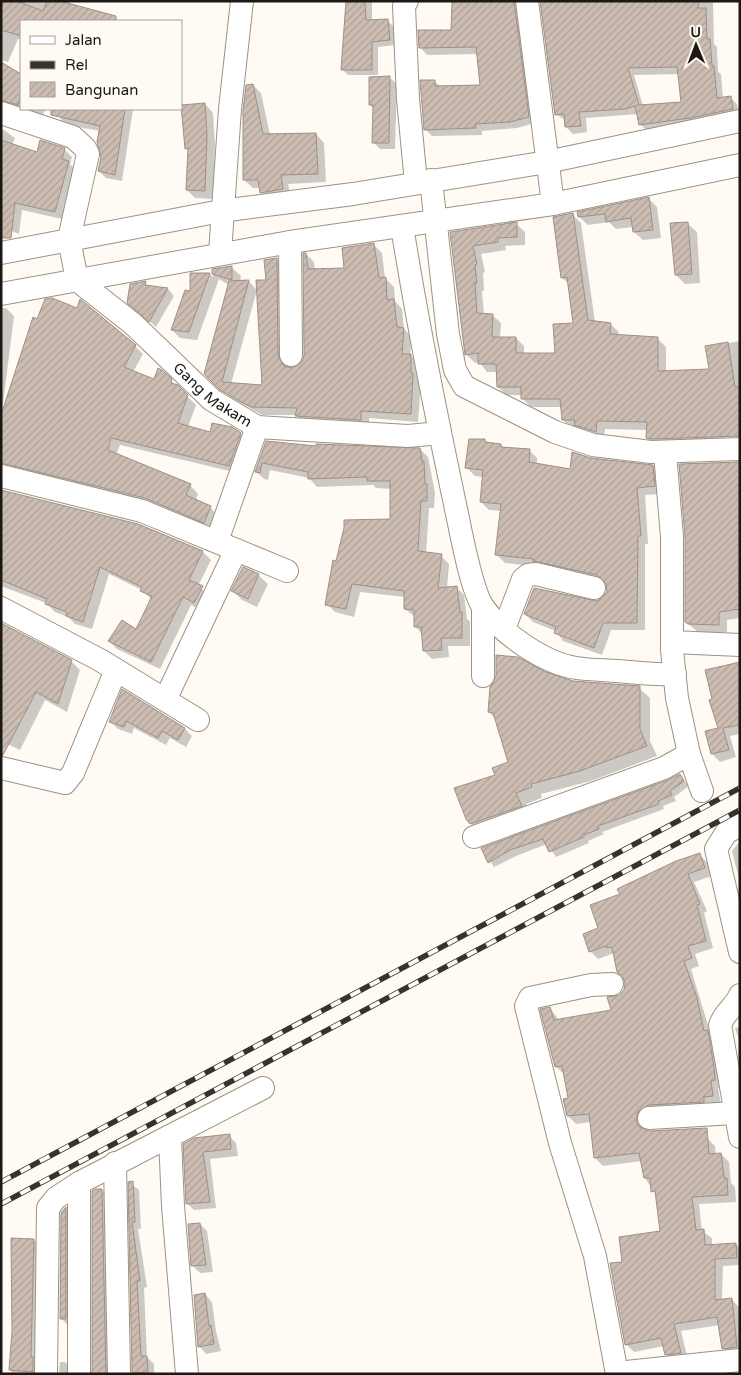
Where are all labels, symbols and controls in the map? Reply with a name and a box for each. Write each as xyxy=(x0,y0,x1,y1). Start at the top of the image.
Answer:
legend xyxy=(20,20,182,110)
north arrow xyxy=(671,20,721,70)
text: U xyxy=(690,24,701,41)
text: Jalan xyxy=(65,31,102,49)
text: Rel xyxy=(65,56,88,74)
text: Bangunan xyxy=(65,81,138,99)
street label: Gang Makam xyxy=(169,359,255,431)

